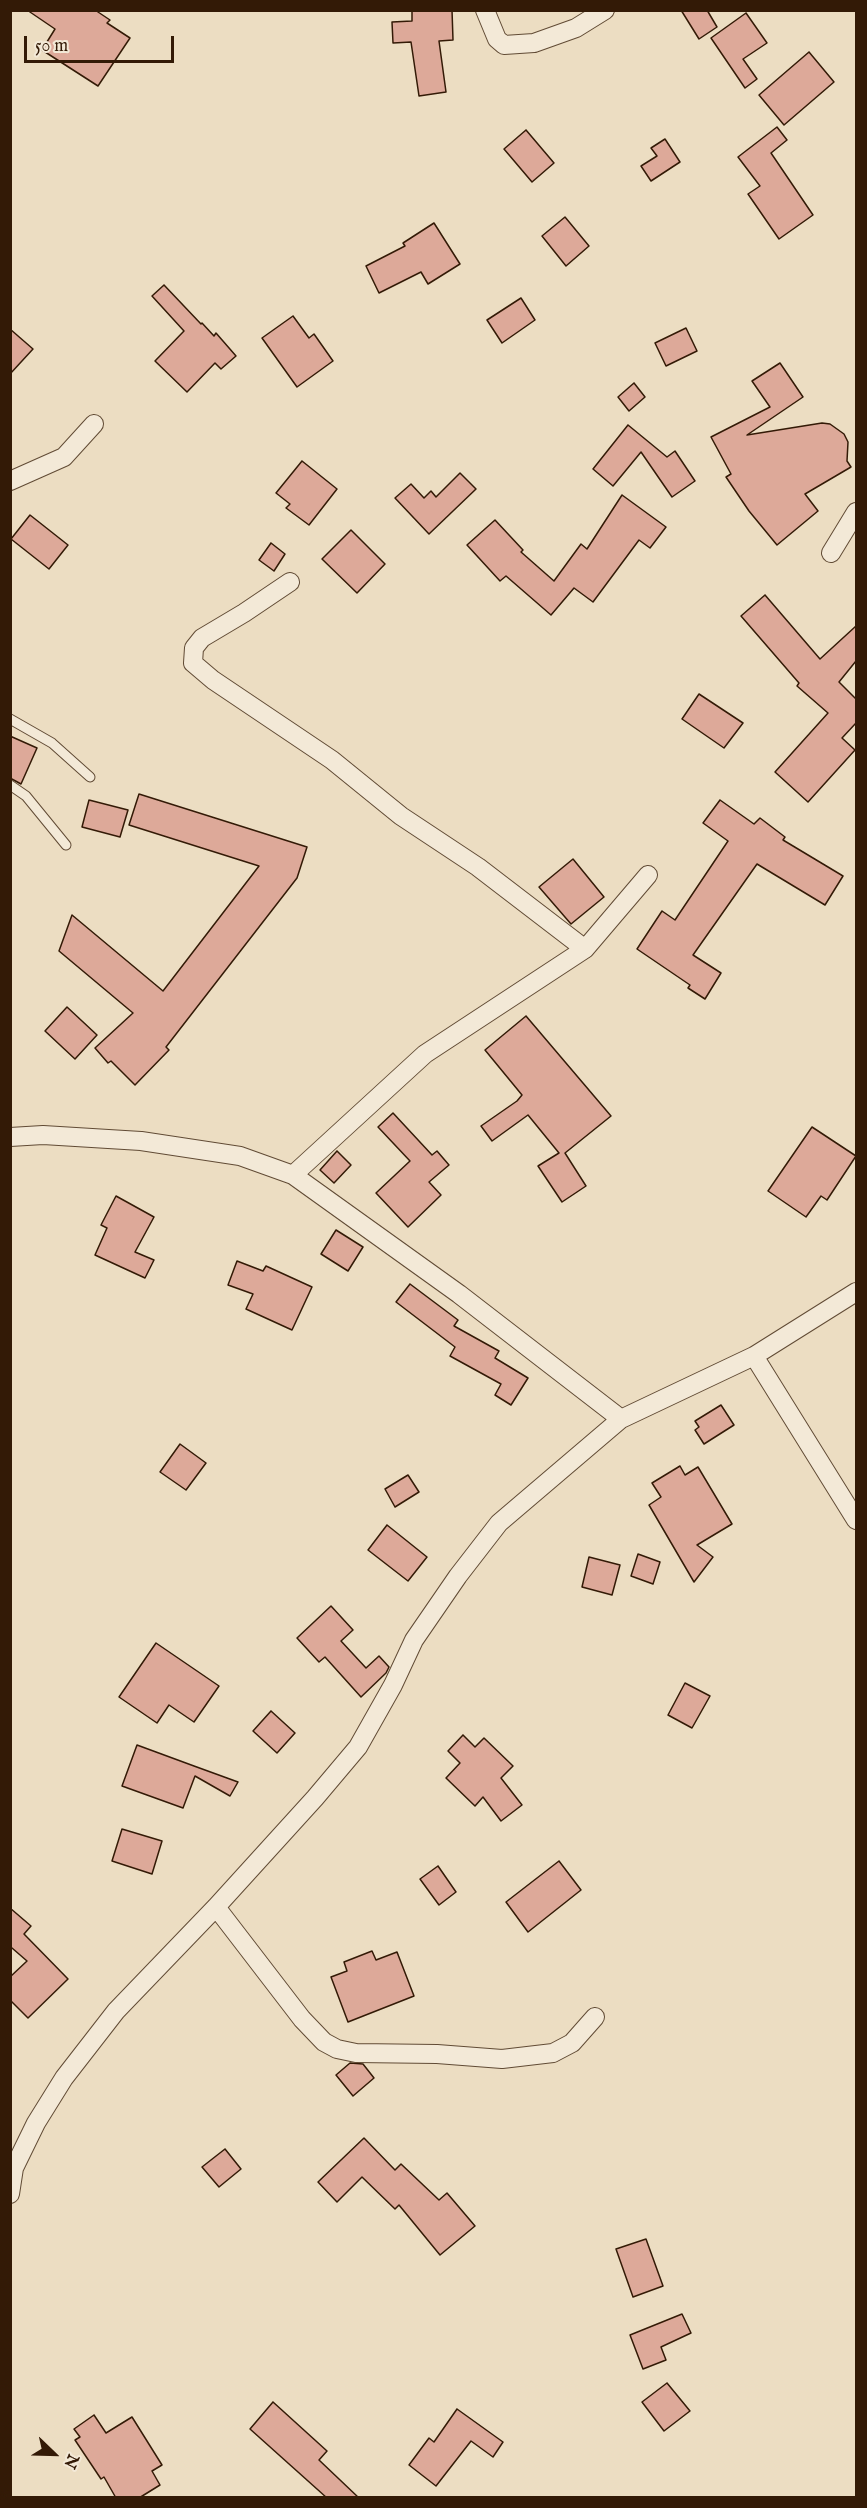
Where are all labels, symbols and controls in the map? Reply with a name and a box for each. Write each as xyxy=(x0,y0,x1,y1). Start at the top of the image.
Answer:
scale bar xyxy=(27,24,177,62)
text: 50 m xyxy=(35,35,68,58)
north arrow xyxy=(24,2424,84,2484)
text: N xyxy=(59,2451,82,2471)

